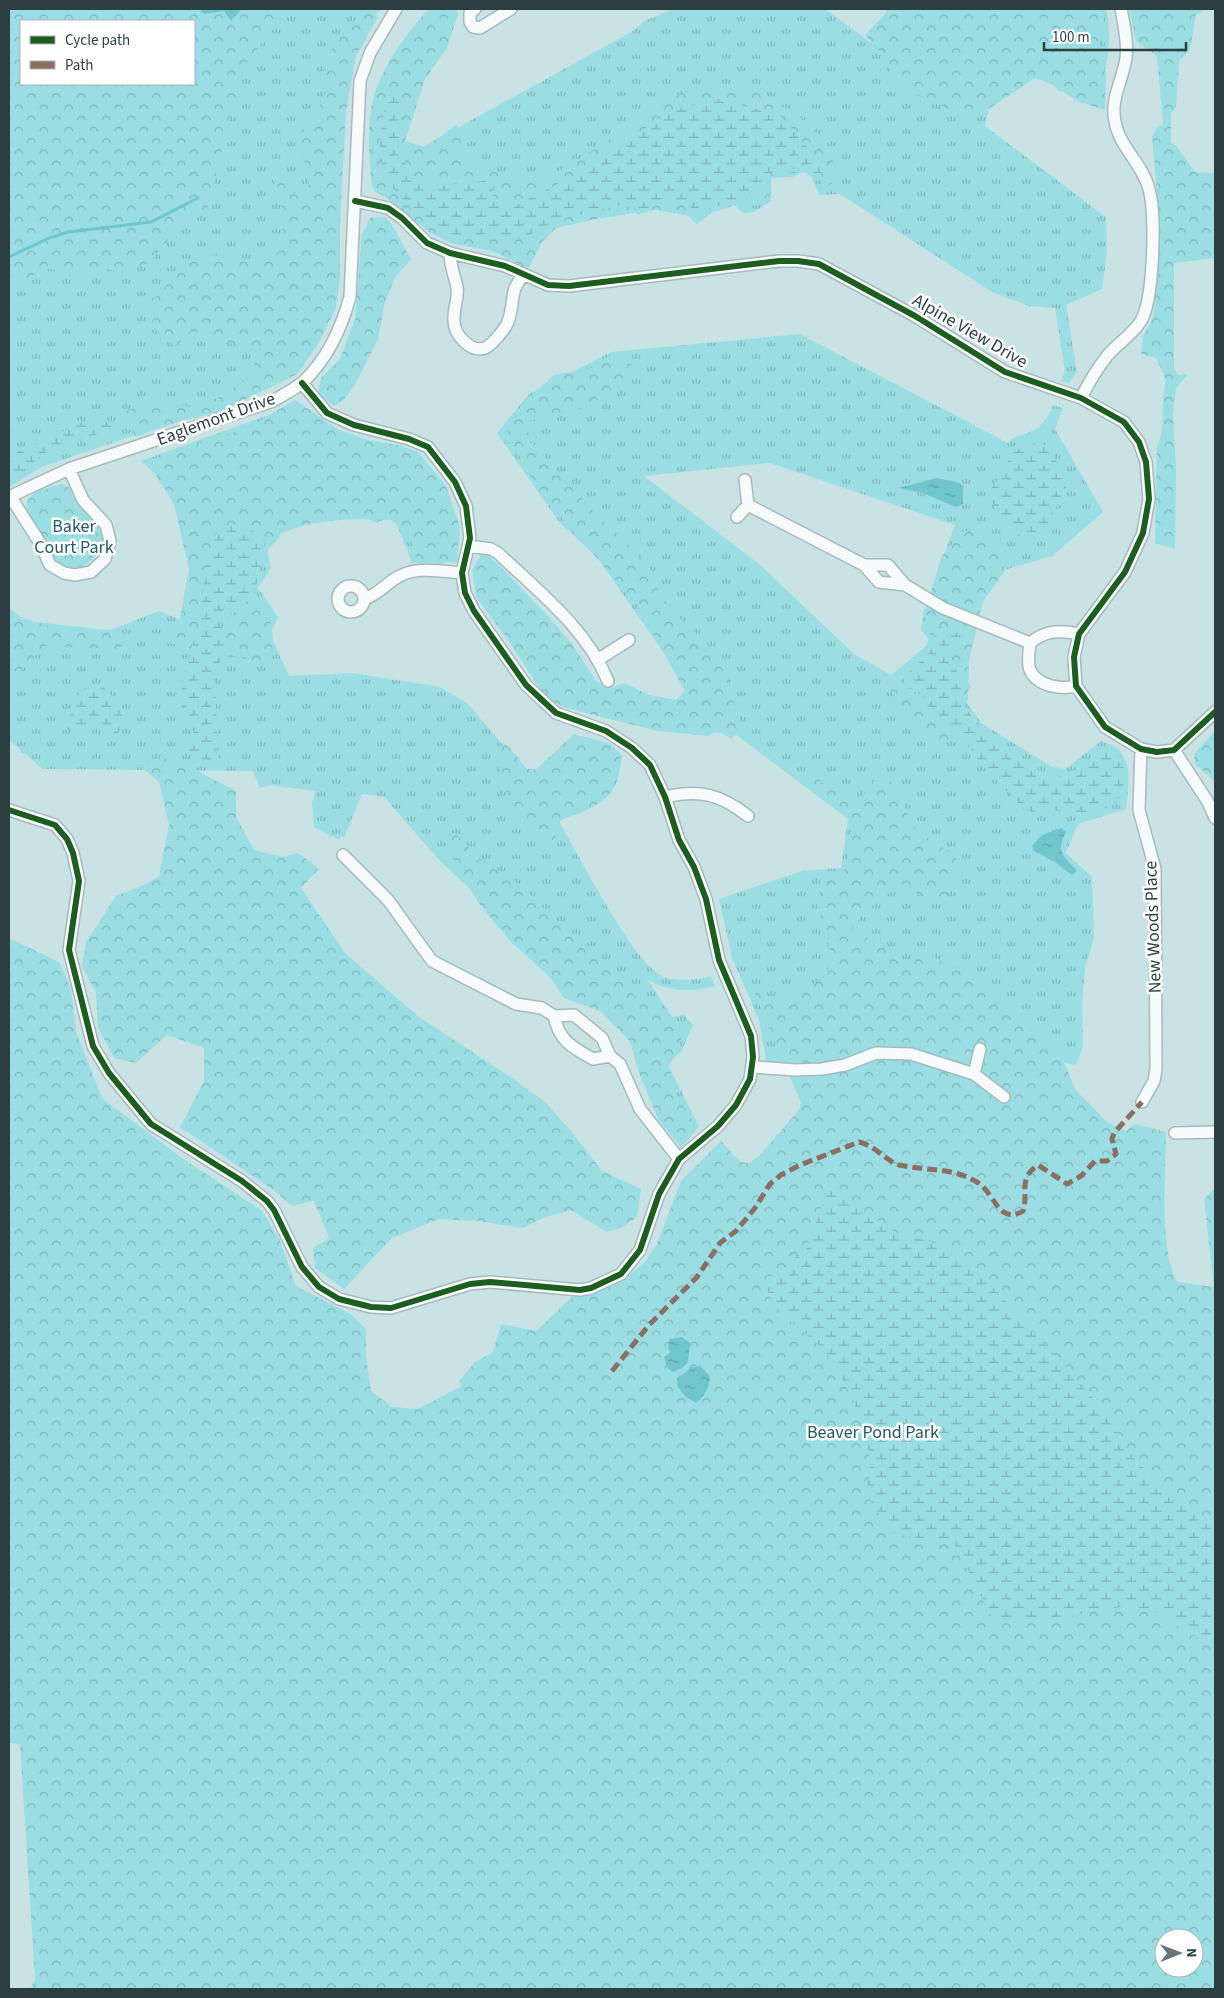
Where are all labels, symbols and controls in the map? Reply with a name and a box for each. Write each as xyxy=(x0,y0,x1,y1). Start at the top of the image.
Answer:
legend xyxy=(20,20,195,85)
scale bar xyxy=(1044,20,1186,52)
text: 100 m xyxy=(1052,27,1090,48)
text: Cycle path xyxy=(65,30,130,51)
text: Path xyxy=(65,55,93,76)
street label: Alpine View Drive xyxy=(908,288,1032,374)
street label: Eaglemont Drive xyxy=(153,386,279,452)
park label: Baker Court Park xyxy=(34,514,114,560)
street label: New Woods Place xyxy=(1138,860,1168,994)
park label: Beaver Pond Park xyxy=(807,1420,939,1445)
north arrow xyxy=(1154,1928,1204,1978)
text: N xyxy=(1181,1948,1201,1958)

